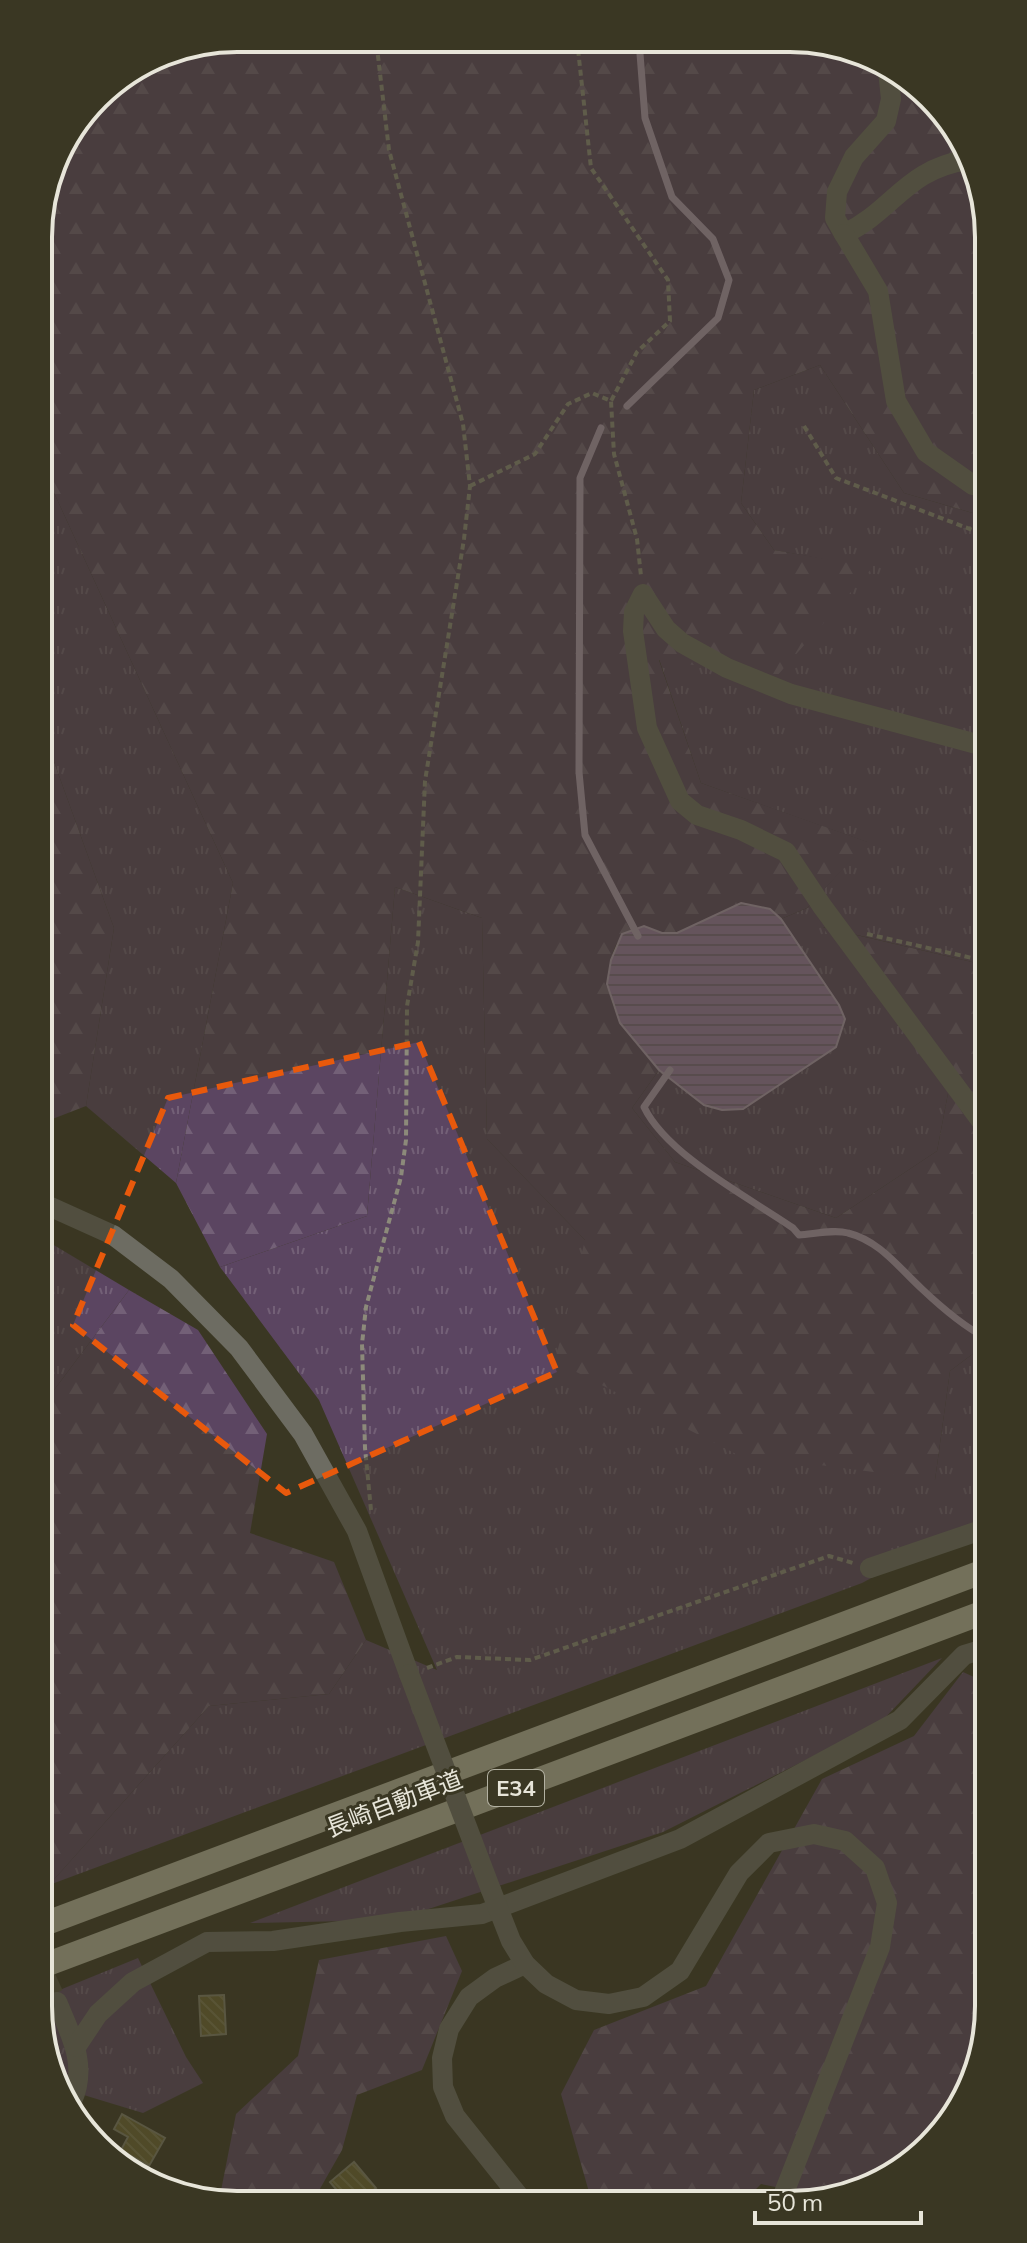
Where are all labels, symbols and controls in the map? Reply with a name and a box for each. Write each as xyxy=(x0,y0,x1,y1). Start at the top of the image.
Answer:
street label: 長崎自動車道 xyxy=(321,1763,466,1843)
road number: E34 xyxy=(488,1770,544,1806)
scale bar xyxy=(755,2175,921,2225)
text: 50 m xyxy=(767,2187,823,2217)

